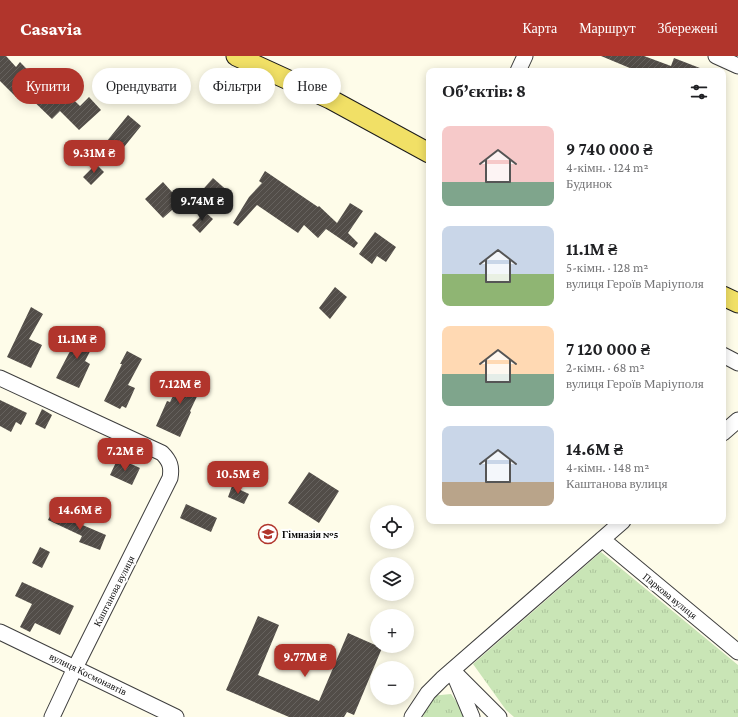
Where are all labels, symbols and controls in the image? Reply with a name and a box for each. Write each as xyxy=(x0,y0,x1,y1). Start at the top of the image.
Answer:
text: Casavia xyxy=(20,18,82,39)
text: Карта xyxy=(522,20,557,36)
text: Маршрут xyxy=(579,20,636,36)
text: Збережені xyxy=(658,20,718,36)
chip: Купити xyxy=(12,68,84,104)
chip: Орендувати xyxy=(92,68,191,104)
chip: Фільтри xyxy=(199,68,275,104)
chip: Нове xyxy=(283,68,341,104)
icon: filters xyxy=(688,81,710,103)
text: Об’єктів: 8 xyxy=(442,82,526,101)
pin: 9.31M ₴ xyxy=(57,140,131,174)
text: 9 740 000 ₴ xyxy=(566,140,652,159)
icon: home xyxy=(474,142,522,190)
text: 9.31M ₴ xyxy=(73,145,115,160)
text: 4-кімн. · 124 m² xyxy=(566,160,649,175)
text: Будинок xyxy=(566,176,612,191)
pin: 9.74M ₴ xyxy=(165,188,239,222)
text: 9.74M ₴ xyxy=(180,193,224,208)
text: 11.1M ₴ xyxy=(566,240,617,259)
icon: home xyxy=(474,242,522,290)
text: 5-кімн. · 128 m² xyxy=(566,260,648,275)
text: вулиця Героїв Маріуполя xyxy=(566,276,704,291)
pin: 11.1M ₴ xyxy=(40,326,114,360)
text: 11.1M ₴ xyxy=(57,331,97,346)
text: 7 120 000 ₴ xyxy=(566,340,650,359)
icon: home xyxy=(474,342,522,390)
text: 2-кімн. · 68 m² xyxy=(566,360,645,375)
pin: 7.12M ₴ xyxy=(143,371,217,405)
text: 7.12M ₴ xyxy=(159,376,201,391)
text: вулиця Героїв Маріуполя xyxy=(566,376,704,391)
pin: 7.2M ₴ xyxy=(92,438,158,472)
text: 14.6M ₴ xyxy=(566,440,623,459)
icon: home xyxy=(474,442,522,490)
text: 7.2M ₴ xyxy=(107,443,143,458)
text: 4-кімн. · 148 m² xyxy=(566,460,649,475)
pin: 10.5M ₴ xyxy=(201,461,275,495)
text: 10.5M ₴ xyxy=(216,466,260,481)
text: Каштанова вулиця xyxy=(566,476,668,491)
pin: 14.6M ₴ xyxy=(43,497,117,531)
text: 14.6M ₴ xyxy=(58,502,102,517)
map controls xyxy=(370,505,414,705)
button: locate xyxy=(370,505,414,549)
school or university icon: Гімназія №5 xyxy=(257,523,279,545)
place label: Гімназія №5 xyxy=(282,529,339,540)
street label: Каштанова вулиця xyxy=(91,553,137,628)
button: layers xyxy=(370,557,414,601)
street label: Паркова вулиця xyxy=(641,571,699,621)
button: + xyxy=(370,609,414,653)
pin: 9.77M ₴ xyxy=(268,644,342,678)
text: 9.77M ₴ xyxy=(283,649,327,664)
street label: вулиця Космонавтів xyxy=(48,651,129,698)
button: − xyxy=(370,661,414,705)

